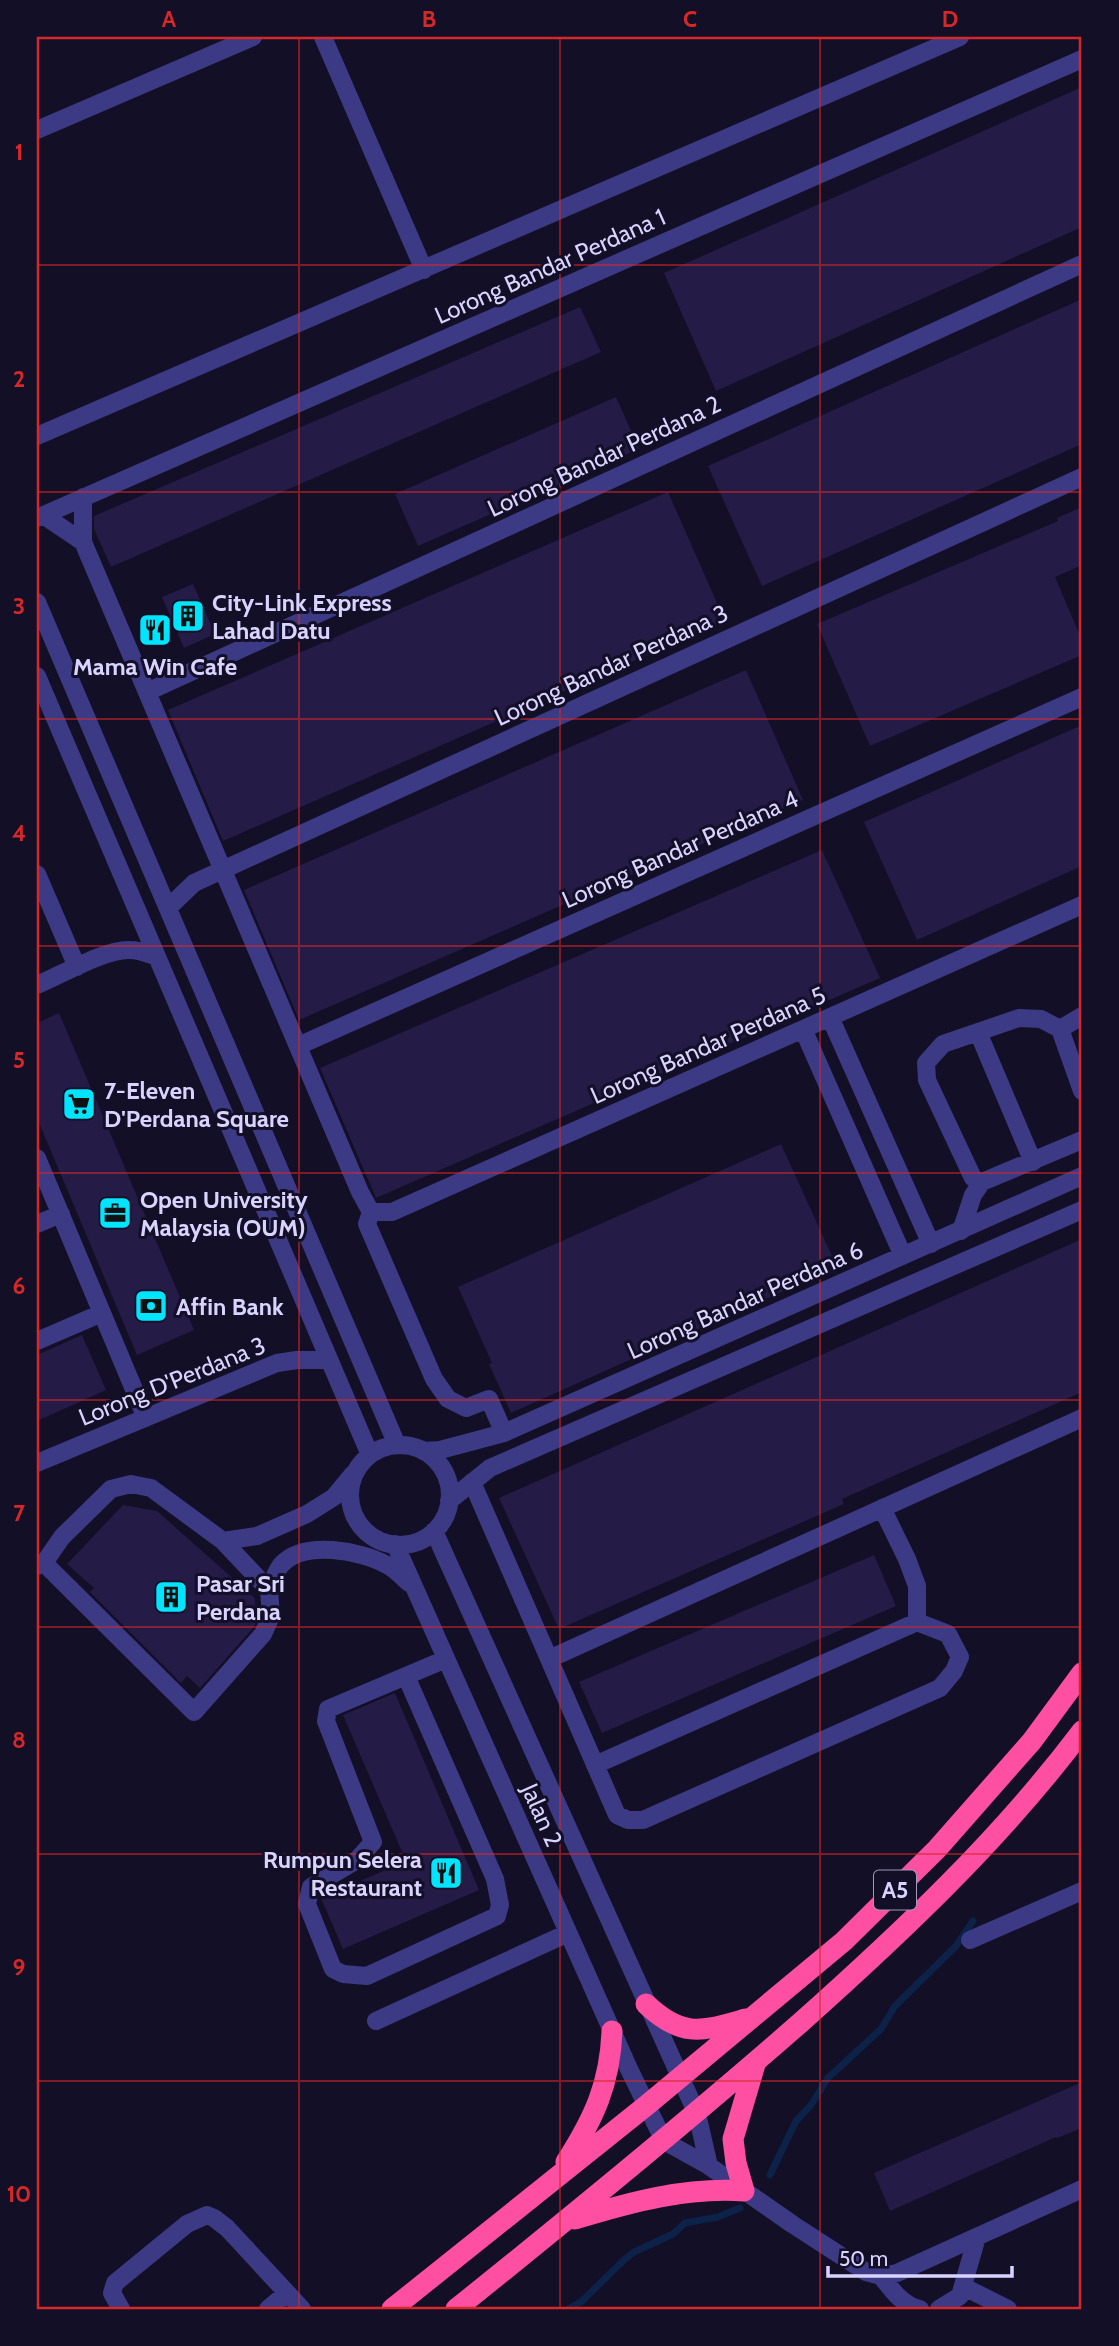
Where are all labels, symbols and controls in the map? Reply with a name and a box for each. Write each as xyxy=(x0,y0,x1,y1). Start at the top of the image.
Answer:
text: A xyxy=(162,5,177,33)
text: B xyxy=(422,5,436,33)
text: C xyxy=(683,5,697,33)
text: D xyxy=(942,5,958,33)
text: 1 xyxy=(15,138,23,166)
street label: Lorong Bandar Perdana 1 xyxy=(430,202,670,330)
text: 2 xyxy=(13,365,25,393)
street label: Lorong Bandar Perdana 2 xyxy=(483,389,725,523)
place label: City-Link Express Lahad Datu xyxy=(212,588,392,645)
text: 3 xyxy=(13,592,25,620)
building icon: City-Link Express Lahad Datu xyxy=(169,597,207,635)
street label: Lorong Bandar Perdana 3 xyxy=(490,598,732,732)
restaurant icon: Mama Win Cafe xyxy=(136,611,174,649)
place label: Mama Win Cafe xyxy=(73,652,237,681)
street label: Lorong Bandar Perdana 4 xyxy=(557,784,803,914)
text: 4 xyxy=(12,819,26,847)
street label: Lorong Bandar Perdana 5 xyxy=(586,980,830,1110)
text: 5 xyxy=(13,1046,25,1074)
place label: 7-Eleven D'Perdana Square xyxy=(104,1076,289,1133)
supermarket icon: 7-Eleven D'Perdana Square xyxy=(60,1085,98,1123)
place label: Open University Malaysia (OUM) xyxy=(140,1185,308,1242)
office icon: Open University Malaysia (OUM) xyxy=(96,1194,134,1232)
street label: Lorong Bandar Perdana 6 xyxy=(623,1235,867,1365)
text: 6 xyxy=(13,1272,25,1300)
bank icon: Affin Bank xyxy=(132,1287,170,1325)
place label: Affin Bank xyxy=(176,1292,284,1321)
street label: Lorong D'Perdana 3 xyxy=(74,1330,270,1432)
text: 7 xyxy=(13,1499,25,1527)
place label: Pasar Sri Perdana xyxy=(196,1569,285,1626)
building icon: Pasar Sri Perdana xyxy=(152,1578,190,1616)
text: 8 xyxy=(12,1726,26,1754)
street label: Jalan 2 xyxy=(515,1778,569,1851)
place label: Rumpun Selera Restaurant xyxy=(263,1845,422,1902)
restaurant icon: Rumpun Selera Restaurant xyxy=(427,1854,465,1892)
road number: A5 xyxy=(874,1870,916,1910)
text: 9 xyxy=(13,1953,25,1981)
text: 10 xyxy=(7,2180,31,2208)
scale bar xyxy=(828,2234,1012,2278)
text: 50 m xyxy=(839,2246,888,2271)

